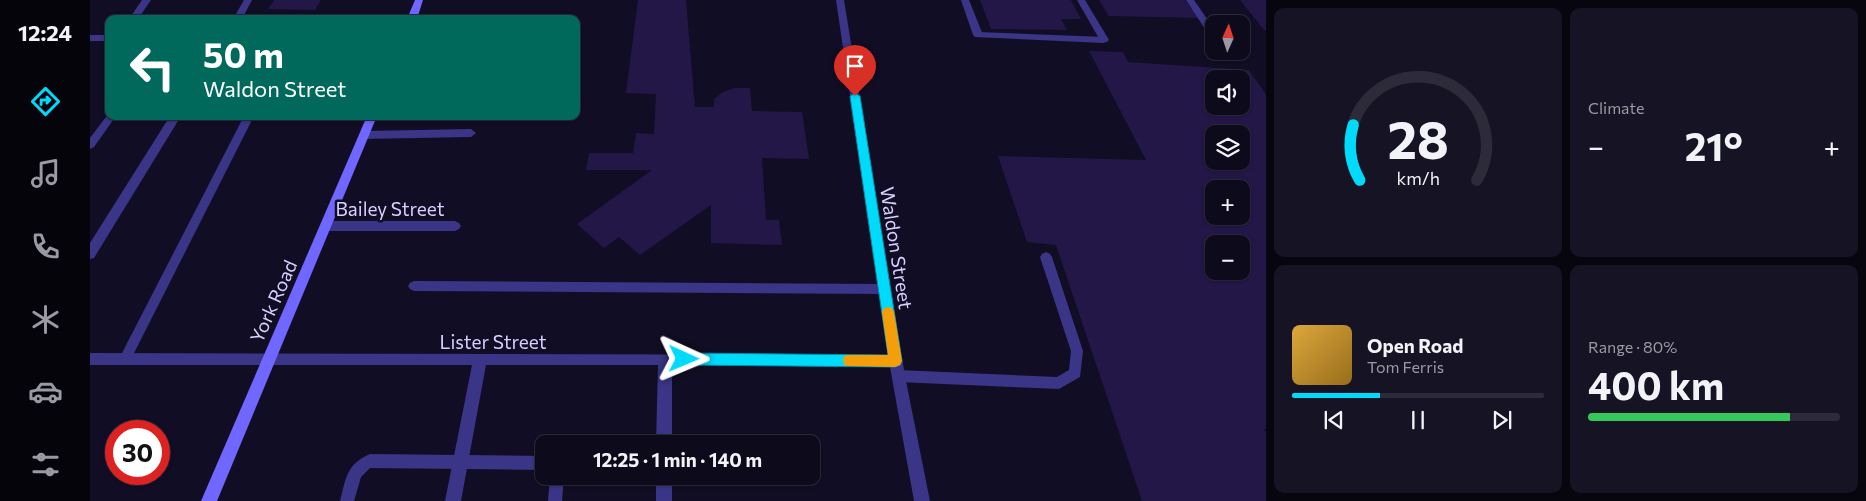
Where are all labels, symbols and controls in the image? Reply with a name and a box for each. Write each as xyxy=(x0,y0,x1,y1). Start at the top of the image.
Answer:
north arrow xyxy=(1205,15,1250,60)
map controls xyxy=(1205,15,1250,280)
text: 12:24 xyxy=(18,19,72,46)
text: 50 m xyxy=(203,32,284,75)
icon: left xyxy=(120,35,185,100)
pin xyxy=(834,45,876,96)
icon: arrive xyxy=(841,52,869,80)
button: sound xyxy=(1205,70,1250,115)
text: Waldon Street xyxy=(203,75,346,102)
icon: directions xyxy=(28,84,63,119)
text: Climate xyxy=(1588,98,1644,117)
text: 28 xyxy=(1387,106,1449,170)
text: 21° xyxy=(1685,122,1743,169)
button: layers xyxy=(1205,125,1250,170)
text: − xyxy=(1588,129,1604,163)
text: + xyxy=(1824,129,1840,163)
icon: music xyxy=(28,156,63,191)
text: km/h xyxy=(1396,167,1440,189)
button: + xyxy=(1205,180,1250,225)
street label: Waldon Street xyxy=(876,185,918,311)
street label: Bailey Street xyxy=(336,197,445,220)
icon: phone xyxy=(28,229,63,264)
button: − xyxy=(1205,235,1250,280)
street label: York Road xyxy=(245,256,301,346)
icon: climate xyxy=(28,302,63,337)
street label: Lister Street xyxy=(440,330,547,353)
position arrow xyxy=(657,332,709,384)
text: Open Road xyxy=(1367,334,1463,357)
text: Range · 80% xyxy=(1588,337,1677,356)
text: Tom Ferris xyxy=(1367,357,1444,376)
text: 400 km xyxy=(1588,361,1724,408)
icon: car xyxy=(28,374,63,409)
icon: previous xyxy=(1320,406,1348,434)
icon: pause xyxy=(1404,406,1432,434)
icon: next xyxy=(1488,406,1516,434)
speed limit sign: 30 xyxy=(105,420,170,485)
icon: filters xyxy=(28,447,63,482)
text: 12:25 · 1 min · 140 m xyxy=(593,448,762,471)

